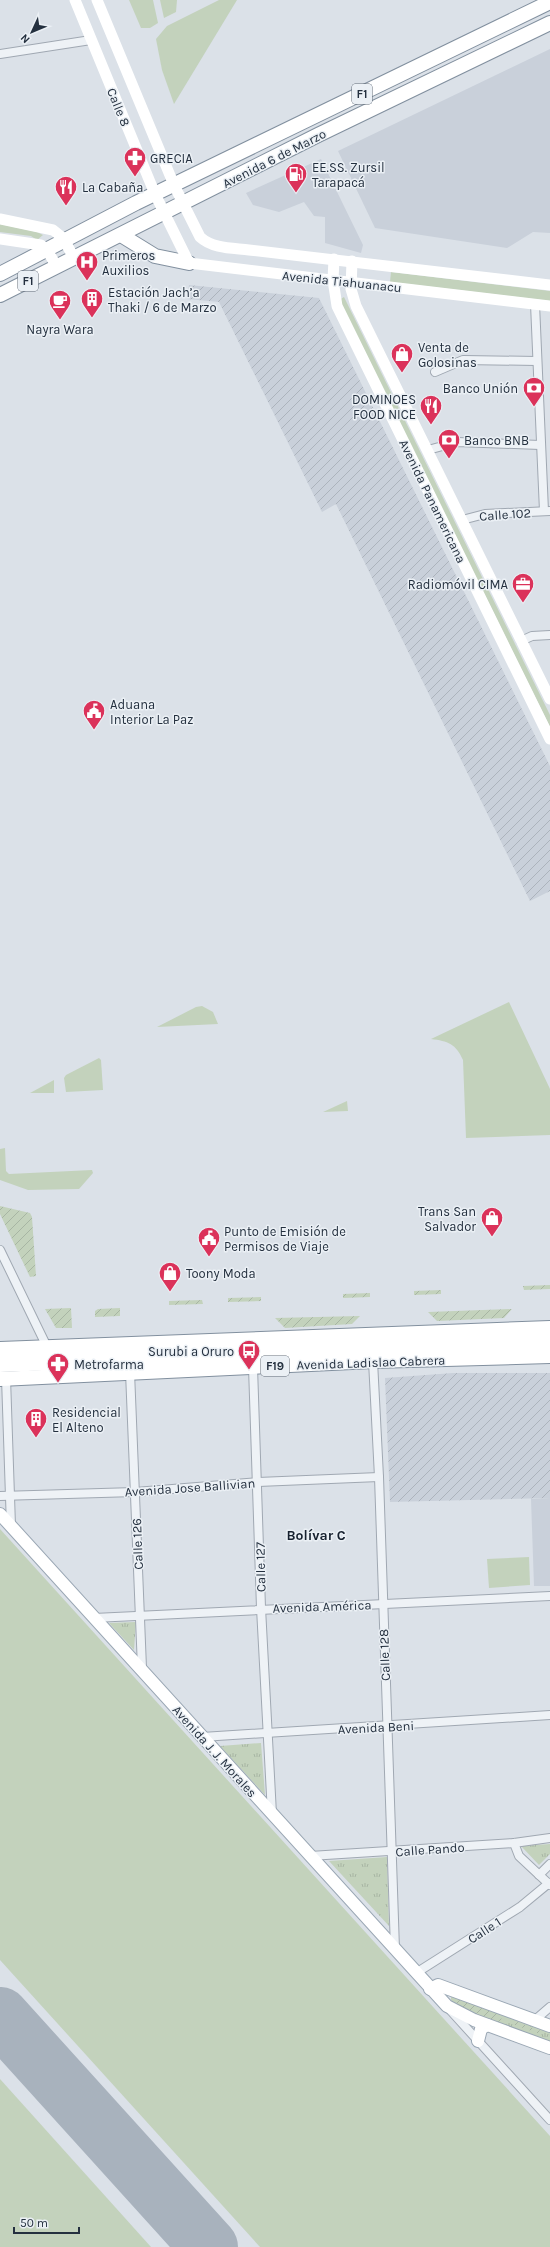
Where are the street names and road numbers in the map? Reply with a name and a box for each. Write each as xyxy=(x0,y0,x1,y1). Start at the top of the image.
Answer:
road number: F1 xyxy=(352,84,372,104)
street label: Calle 8 xyxy=(104,86,133,129)
street label: Avenida 6 de Marzo xyxy=(220,126,329,191)
street label: Avenida Tiahuanacu xyxy=(281,268,402,295)
road number: F1 xyxy=(18,271,38,291)
street label: Avenida Panamericana xyxy=(396,437,469,565)
street label: Calle 102 xyxy=(479,505,531,524)
street label: Avenida Ladislao Cabrera xyxy=(296,1352,446,1373)
road number: F19 xyxy=(261,1356,289,1376)
street label: Avenida Jose Ballivian xyxy=(124,1475,256,1500)
street label: Calle 126 xyxy=(129,1518,146,1570)
street label: Calle 127 xyxy=(253,1542,268,1592)
street label: Avenida América xyxy=(272,1597,372,1616)
street label: Calle 128 xyxy=(376,1629,393,1681)
street label: Avenida J. J. Morales xyxy=(169,1702,260,1801)
street label: Avenida Beni xyxy=(337,1718,415,1737)
street label: Calle Pando xyxy=(395,1840,465,1859)
street label: Calle 1 xyxy=(465,1914,504,1947)

